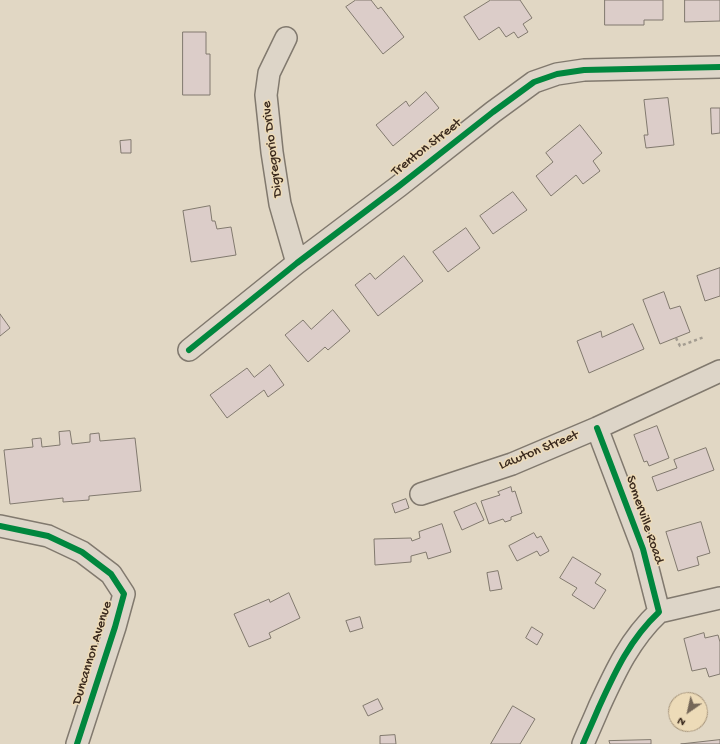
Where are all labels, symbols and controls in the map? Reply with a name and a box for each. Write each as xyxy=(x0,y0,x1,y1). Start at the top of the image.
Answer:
street label: Digregorio Drive xyxy=(259,100,287,198)
street label: Trenton Street xyxy=(389,115,465,181)
street label: Lawton Street xyxy=(497,427,581,475)
street label: Somerville Road xyxy=(621,474,667,566)
street label: Duncannon Avenue xyxy=(69,599,117,707)
north arrow xyxy=(668,692,708,732)
text: N xyxy=(676,714,688,728)

